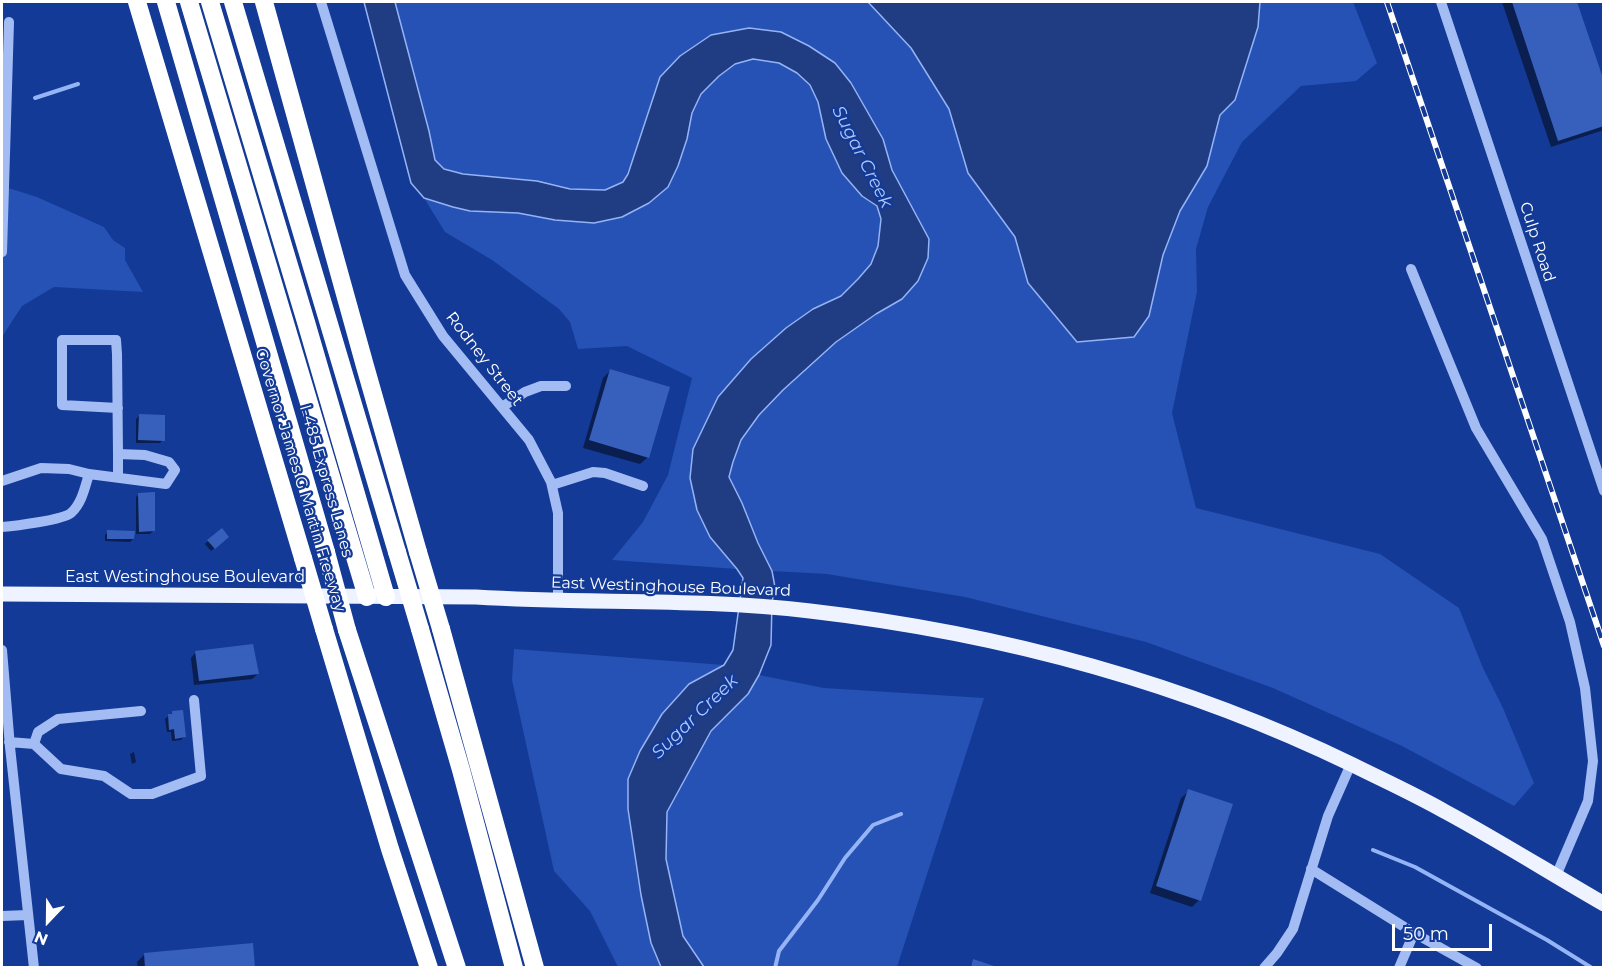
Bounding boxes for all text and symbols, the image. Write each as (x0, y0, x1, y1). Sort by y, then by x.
water label: Sugar Creek (827, 102, 897, 212)
street label: Culp Road (1515, 200, 1559, 284)
street label: Rodney Street (441, 308, 527, 410)
street label: Governor James G Martin Freeway (251, 346, 349, 614)
street label: I-485 Express Lanes (295, 402, 357, 560)
street label: East Westinghouse Boulevard (65, 567, 305, 587)
street label: East Westinghouse Boulevard (551, 573, 791, 601)
water label: Sugar Creek (647, 670, 743, 764)
north arrow (18, 891, 78, 951)
scale bar (1395, 912, 1496, 950)
text: 50 m (1403, 923, 1449, 945)
text: N (32, 927, 51, 949)

